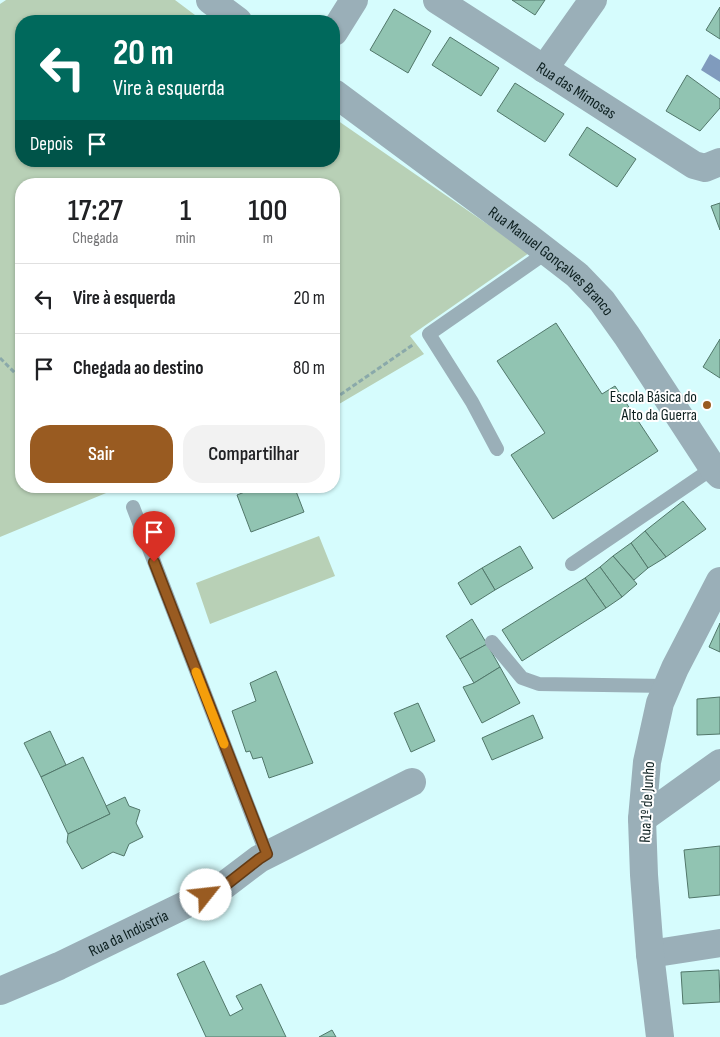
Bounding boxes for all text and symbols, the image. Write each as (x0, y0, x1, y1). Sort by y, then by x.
text: 20 m (113, 32, 174, 75)
icon: left (30, 35, 95, 100)
street label: Rua das Mimosas (532, 58, 620, 124)
text: Vire à esquerda (113, 75, 225, 102)
icon: arrive (83, 130, 111, 158)
text: Depois (30, 133, 73, 156)
text: 17:27 (68, 193, 123, 229)
text: 1 (180, 193, 191, 229)
text: 100 (248, 193, 287, 229)
street label: Rua Manuel Gonçalves Branco (484, 203, 617, 320)
text: Chegada (72, 229, 118, 248)
text: min (176, 229, 196, 248)
text: m (263, 229, 273, 248)
icon: left (30, 285, 58, 313)
text: Vire à esquerda (73, 287, 175, 310)
text: 20 m (293, 287, 325, 310)
icon: arrive (30, 355, 58, 383)
text: Chegada ao destino (73, 357, 203, 380)
text: 80 m (293, 357, 325, 380)
place label: Escola Básica do Alto da Guerra (610, 388, 697, 425)
marker: Escola Básica do Alto da Guerra (701, 399, 713, 411)
button: Sair (30, 425, 173, 483)
button: Compartilhar (183, 425, 325, 483)
pin (133, 511, 175, 562)
icon: arrive (140, 518, 168, 546)
street label: Rua 1º de Junho (636, 761, 659, 843)
position arrow (179, 868, 231, 920)
street label: Rua da Indústria (86, 906, 172, 961)

